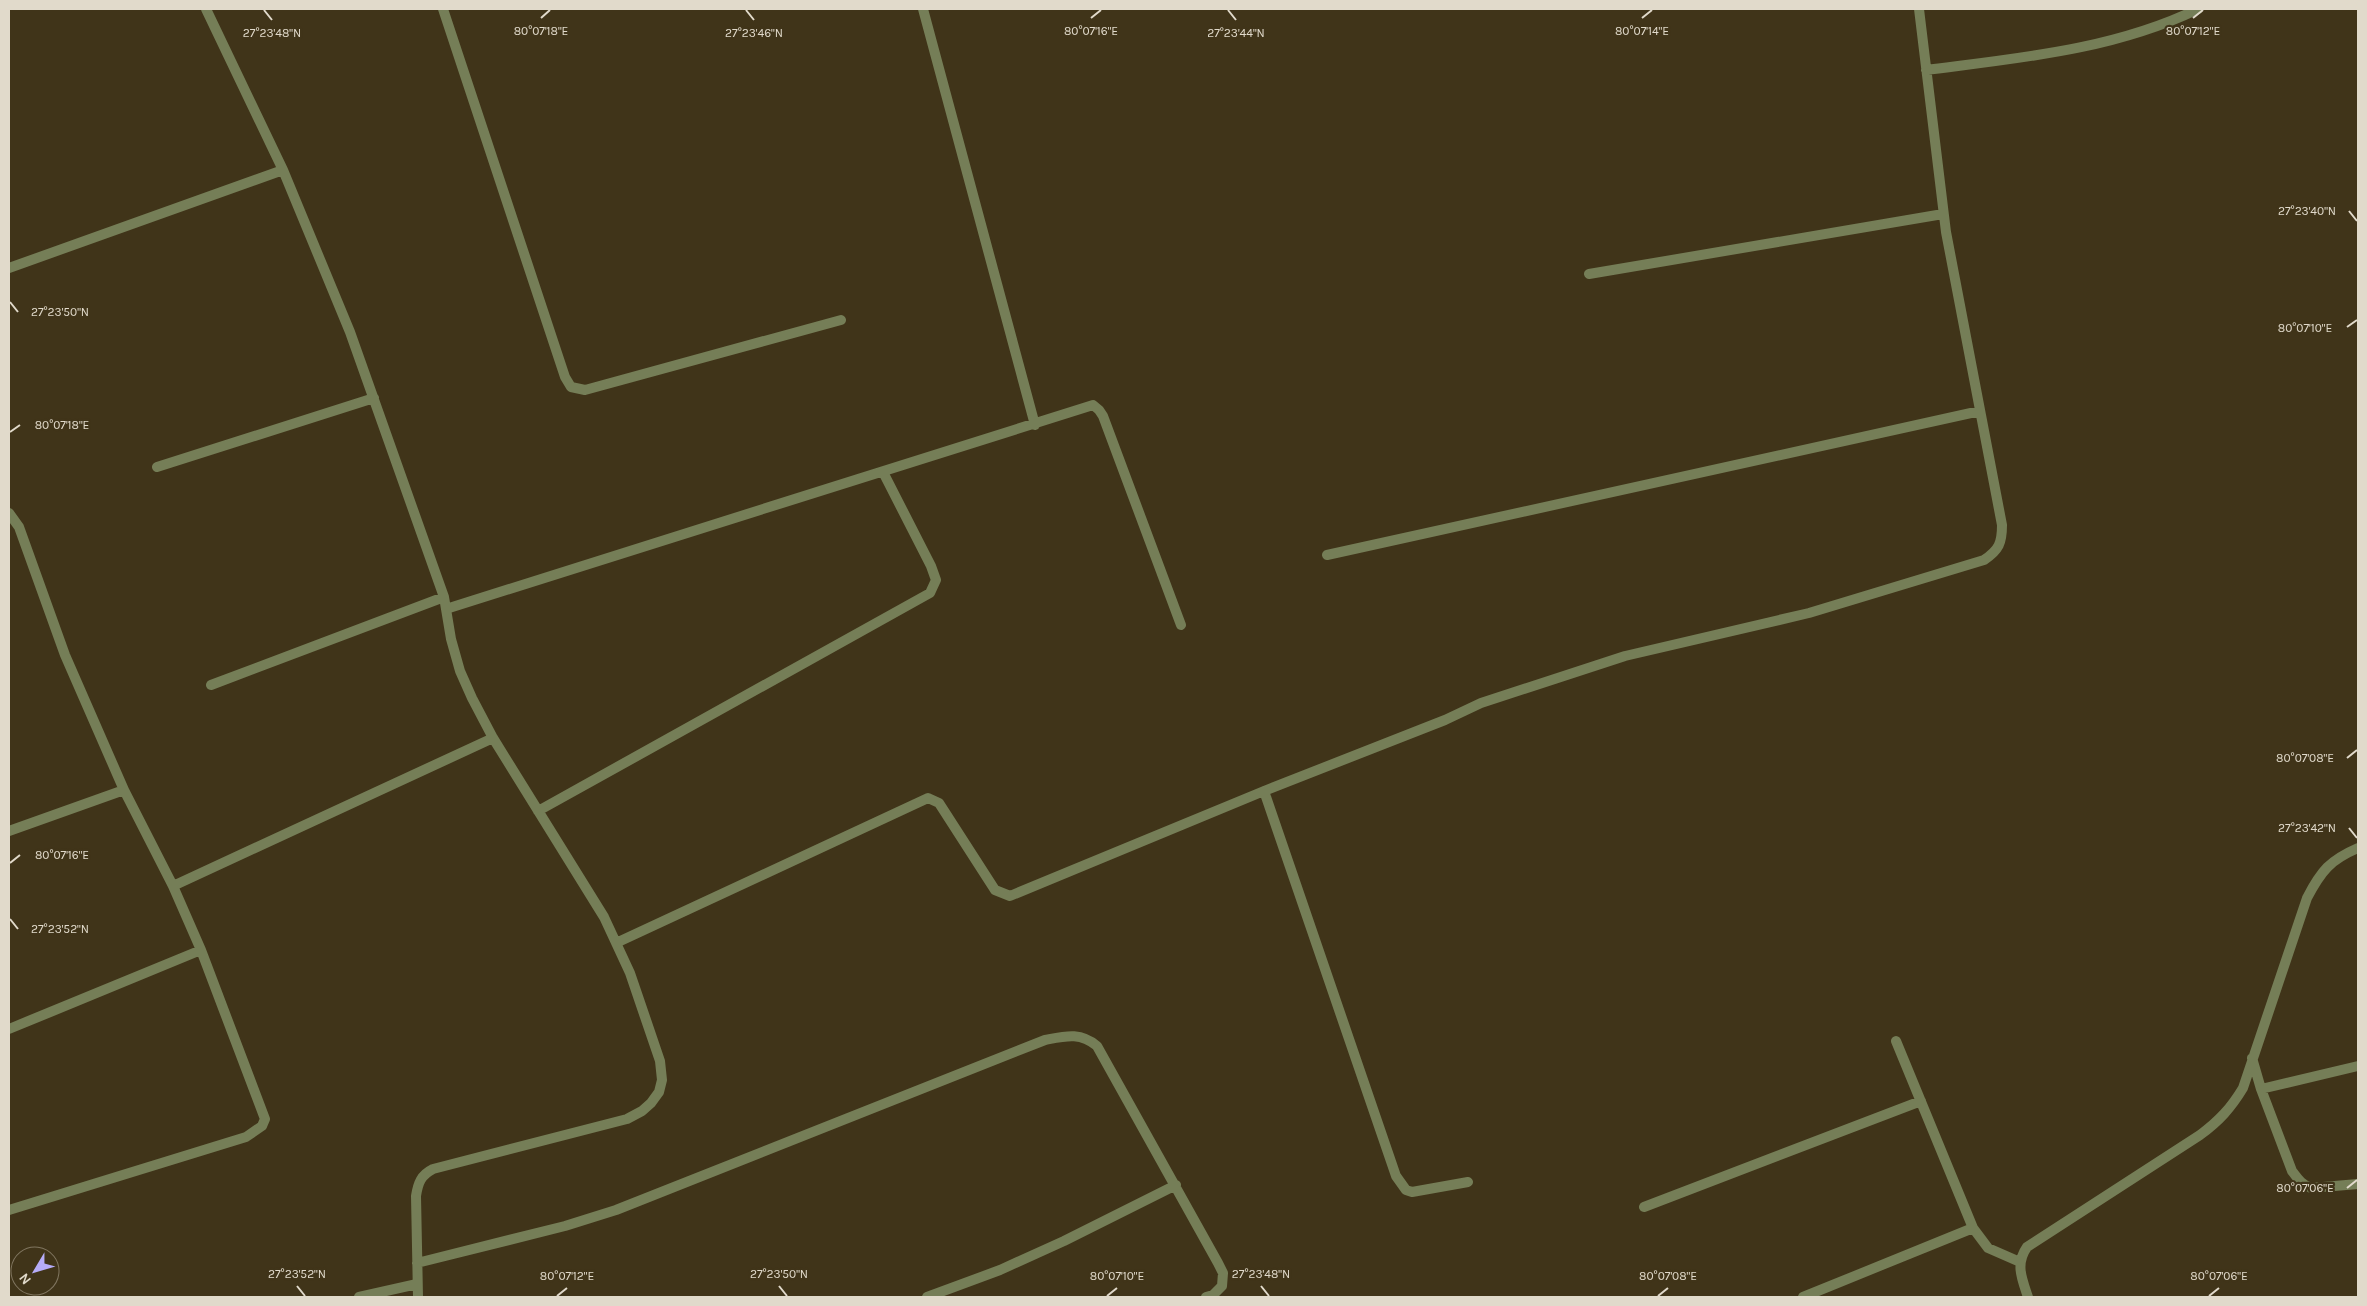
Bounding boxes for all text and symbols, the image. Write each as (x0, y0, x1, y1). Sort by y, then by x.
text: 80°07'18"E (514, 24, 568, 38)
text: 80°07'16"E (1064, 24, 1118, 38)
text: 80°07'14"E (1615, 24, 1669, 38)
text: 80°07'12"E (2166, 24, 2220, 38)
text: 27°23'48"N (243, 26, 301, 40)
text: 27°23'46"N (725, 26, 783, 40)
text: 27°23'44"N (1207, 26, 1265, 40)
text: 27°23'40"N (2278, 204, 2336, 218)
text: 27°23'50"N (31, 305, 89, 319)
text: 80°07'10"E (2278, 321, 2332, 335)
text: 80°07'18"E (35, 418, 89, 432)
text: 80°07'08"E (2276, 751, 2334, 765)
text: 27°23'42"N (2278, 821, 2336, 835)
text: 80°07'16"E (35, 848, 89, 862)
text: 27°23'52"N (31, 922, 89, 936)
text: 80°07'06"E (2276, 1181, 2334, 1195)
north arrow (10, 1246, 60, 1296)
text: 27°23'52"N (268, 1267, 326, 1281)
text: 27°23'50"N (750, 1267, 808, 1281)
text: 27°23'48"N (1232, 1267, 1290, 1281)
text: 80°07'12"E (540, 1269, 594, 1283)
text: 80°07'10"E (1090, 1269, 1144, 1283)
text: 80°07'08"E (1639, 1269, 1697, 1283)
text: 80°07'06"E (2190, 1269, 2248, 1283)
text: N (15, 1270, 35, 1288)

